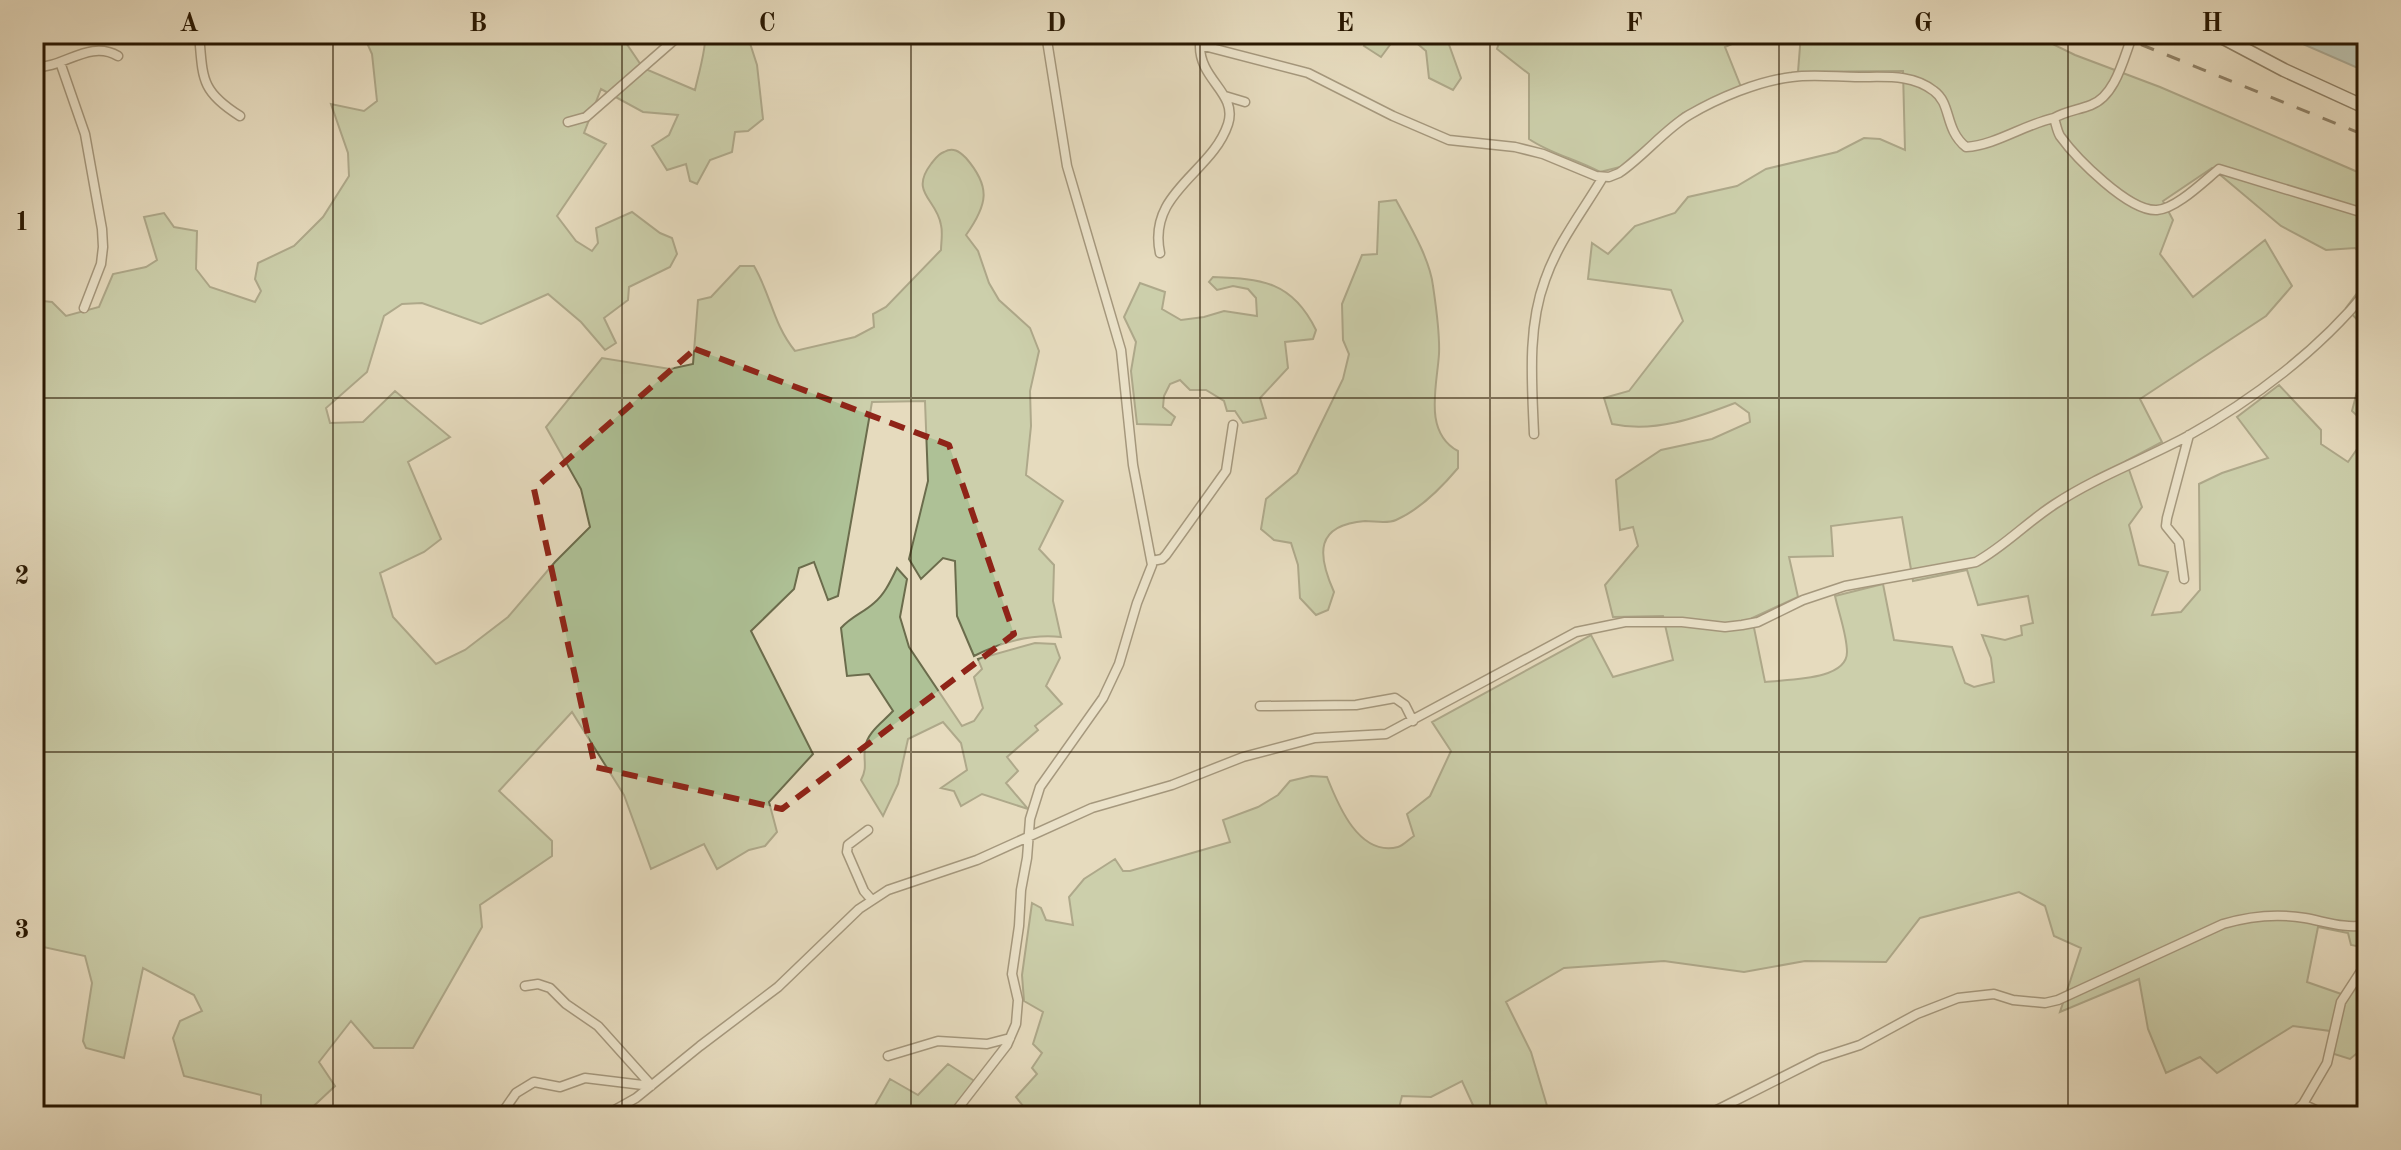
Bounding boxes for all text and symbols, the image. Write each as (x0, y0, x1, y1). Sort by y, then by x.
text: A (179, 11, 199, 37)
text: B (469, 11, 487, 37)
text: C (758, 11, 776, 37)
text: D (1046, 11, 1066, 37)
text: E (1336, 11, 1354, 37)
text: F (1625, 11, 1643, 37)
text: G (1914, 11, 1932, 37)
text: H (2201, 11, 2223, 37)
text: 1 (14, 210, 30, 236)
text: 2 (14, 564, 30, 590)
text: 3 (14, 918, 30, 944)

